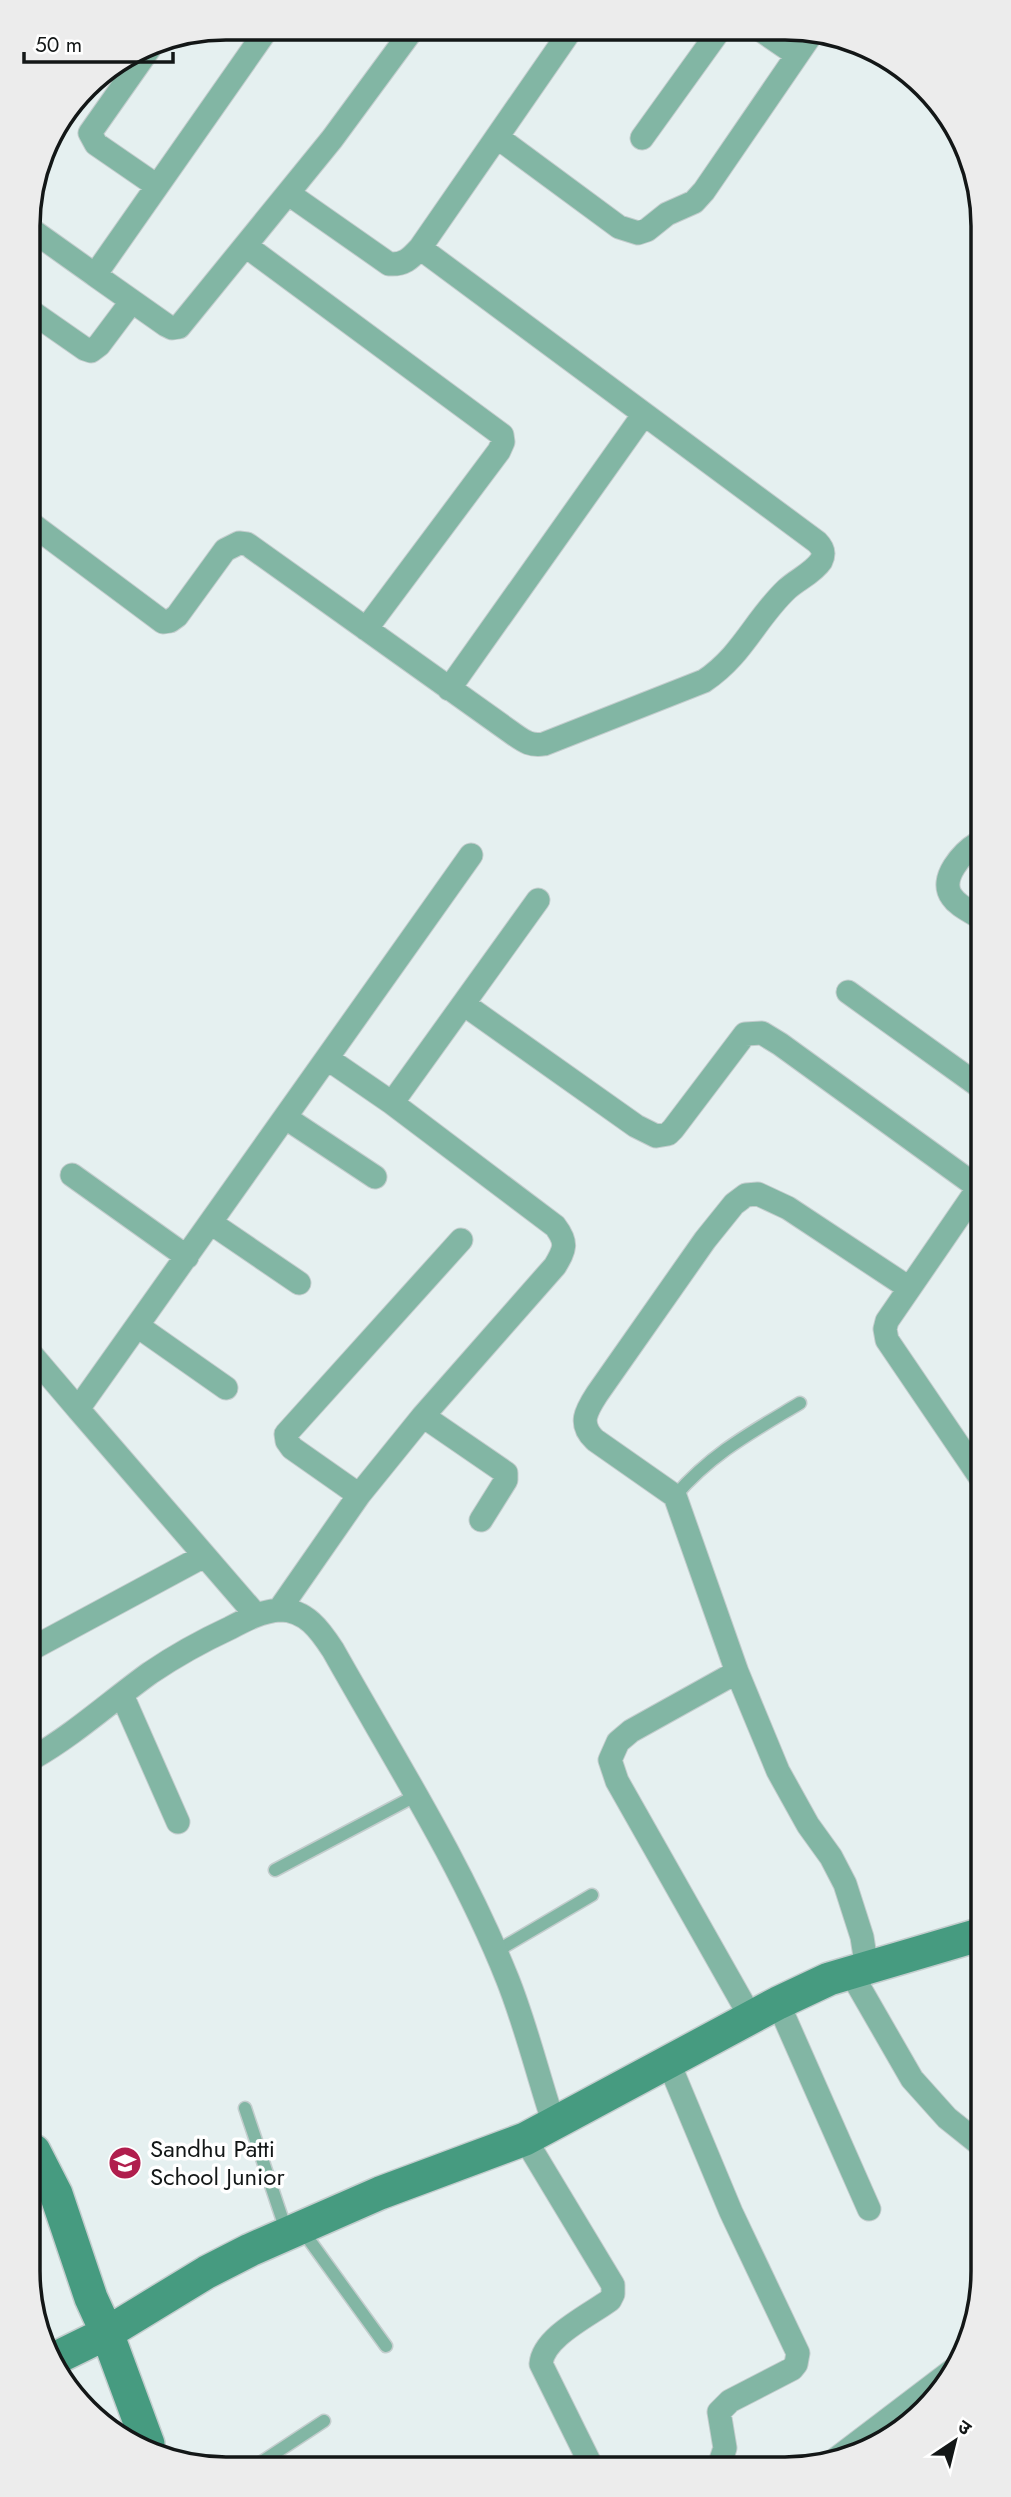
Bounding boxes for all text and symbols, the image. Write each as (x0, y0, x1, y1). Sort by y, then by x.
scale bar (24, 21, 173, 65)
text: 50 m (35, 30, 82, 60)
place label: Sandhu Patti School Junior (150, 2131, 285, 2194)
school or university icon: Sandhu Patti School Junior (106, 2144, 144, 2182)
north arrow (920, 2406, 990, 2476)
text: उ (952, 2413, 977, 2442)

